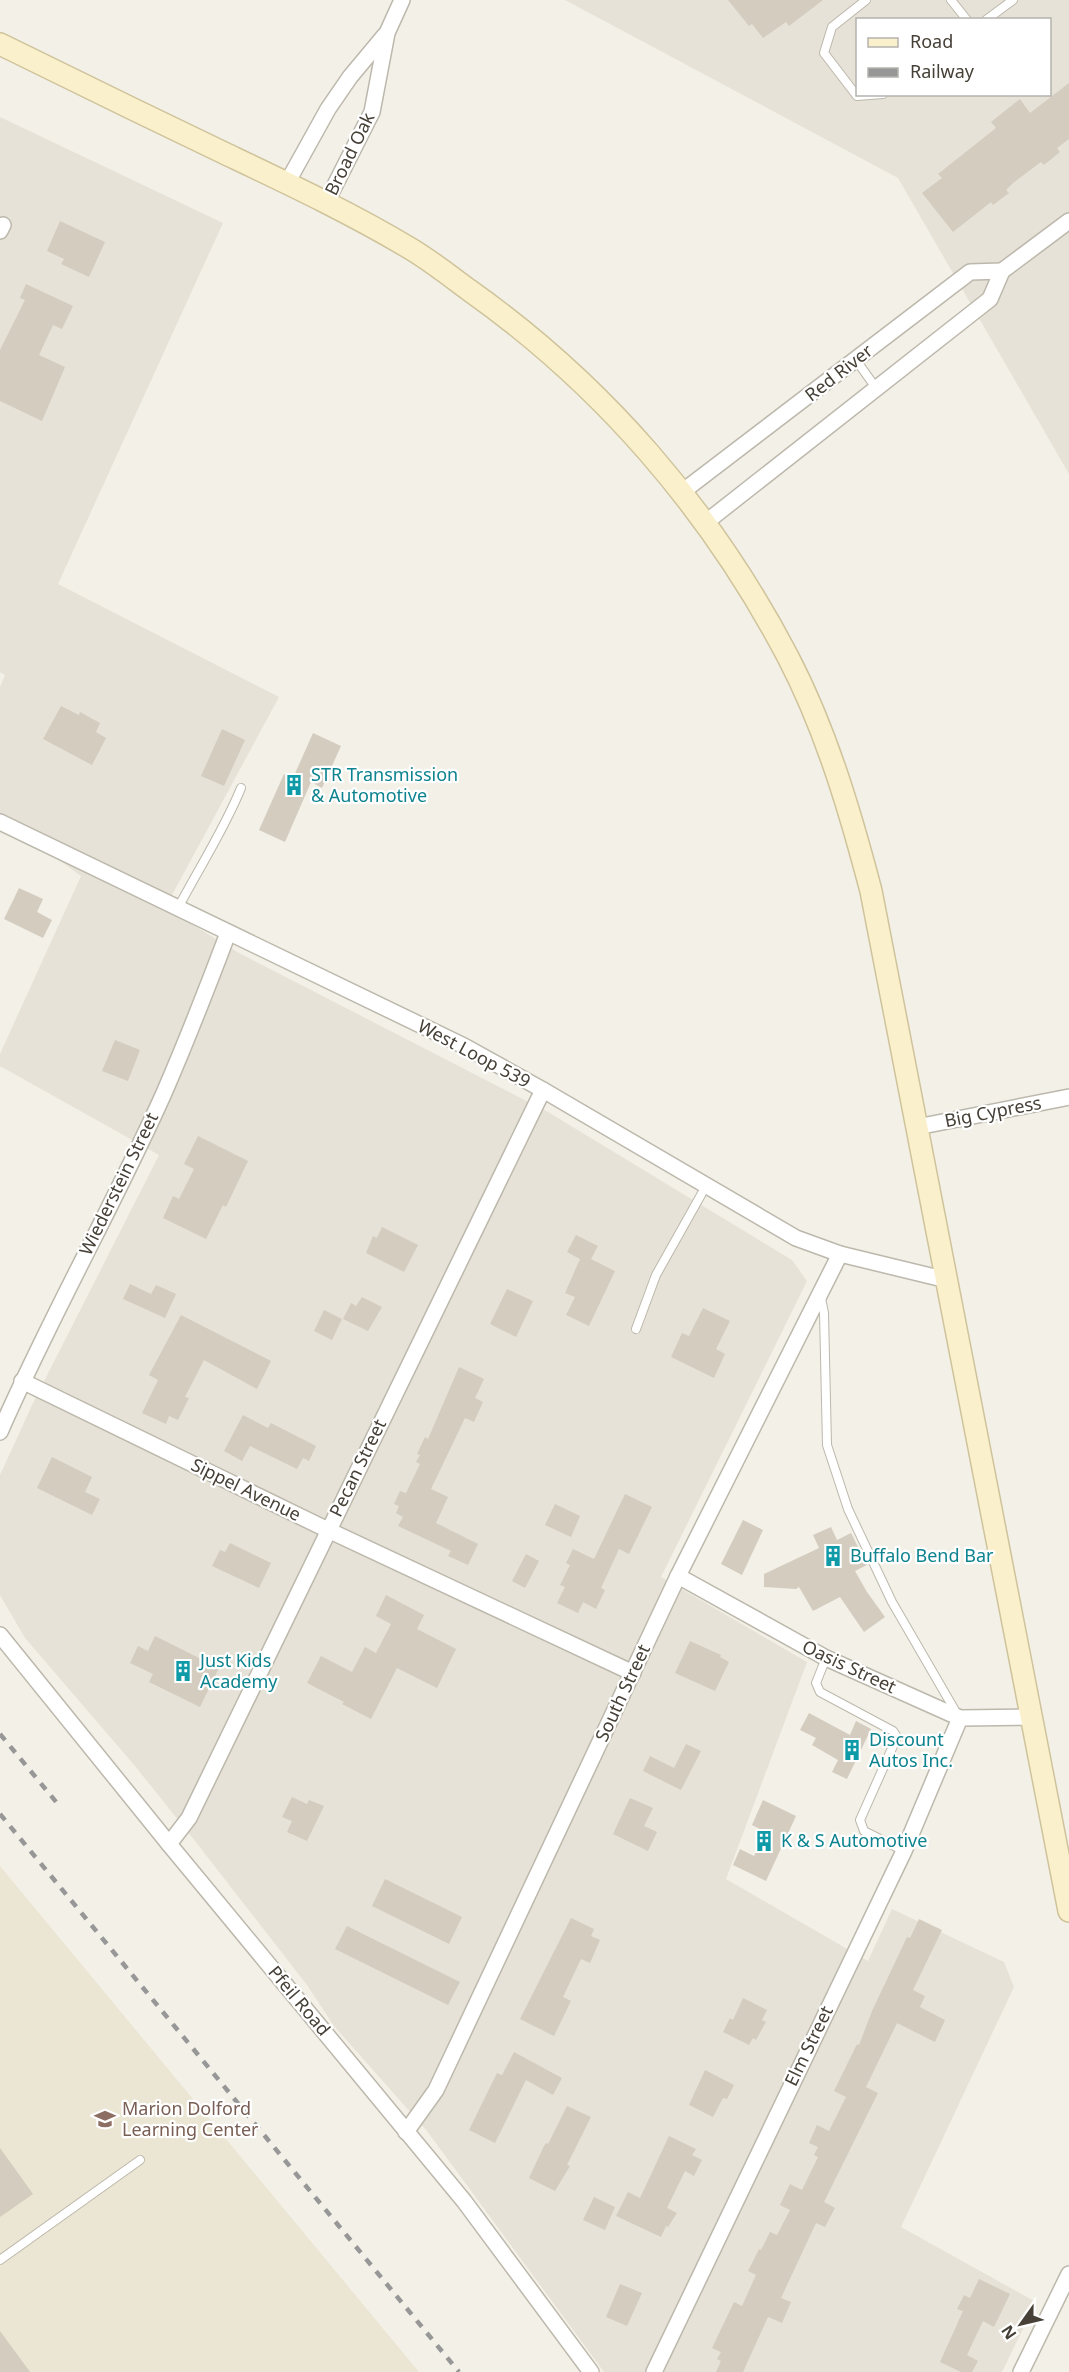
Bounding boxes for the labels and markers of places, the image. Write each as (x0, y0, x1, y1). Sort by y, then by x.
place label: STR Transmission & Automotive (311, 762, 458, 807)
building icon: STR Transmission & Automotive (282, 773, 306, 797)
place label: Buffalo Bend Bar (850, 1543, 994, 1567)
building icon: Buffalo Bend Bar (821, 1544, 845, 1568)
place label: Just Kids Academy (198, 1648, 278, 1693)
building icon: Just Kids Academy (171, 1659, 195, 1683)
place label: Discount Autos Inc. (869, 1727, 953, 1772)
building icon: Discount Autos Inc. (840, 1738, 864, 1762)
place label: K & S Automotive (781, 1828, 927, 1852)
building icon: K & S Automotive (752, 1829, 776, 1853)
place label: Marion Dolford Learning Center (122, 2096, 259, 2141)
school or university icon: Marion Dolford Learning Center (93, 2107, 117, 2131)

